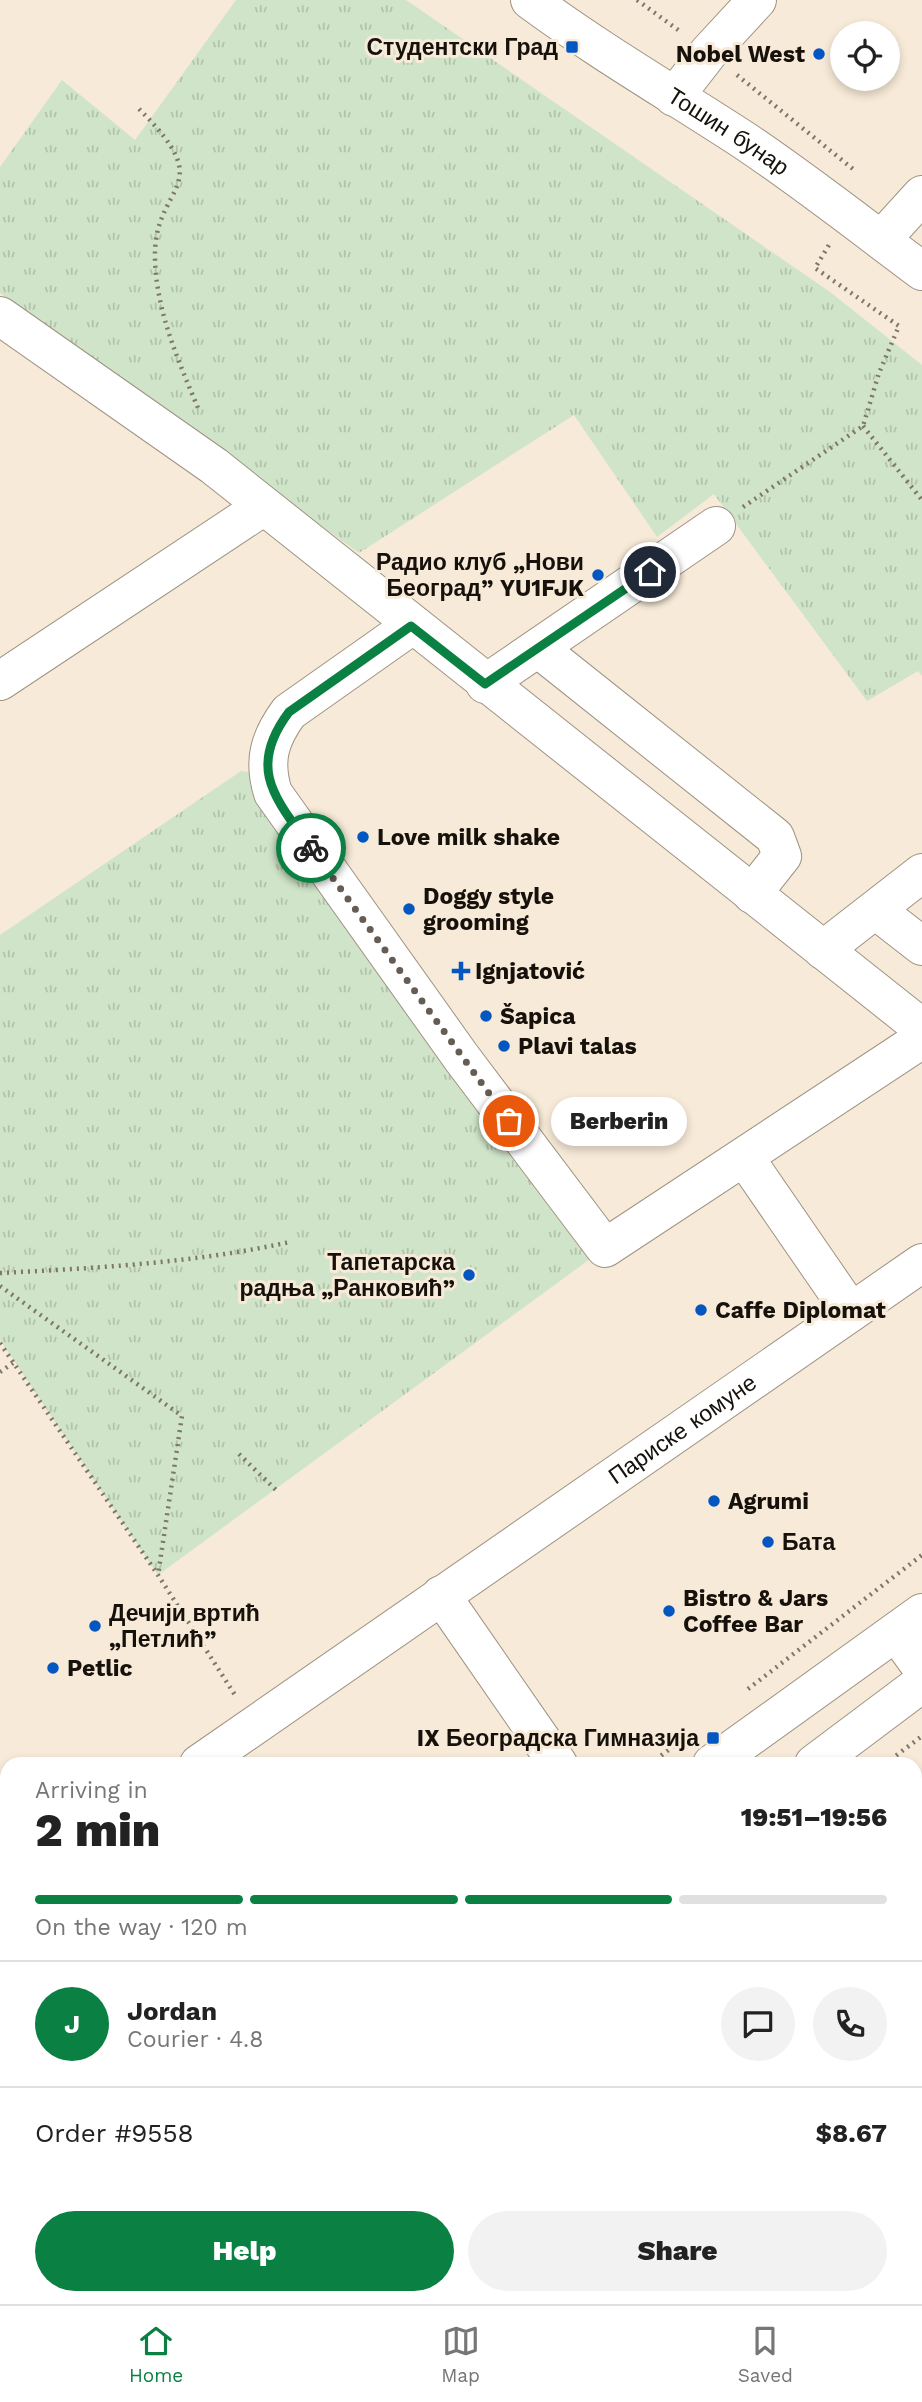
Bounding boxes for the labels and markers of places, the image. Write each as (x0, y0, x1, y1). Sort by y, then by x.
place label: Студентски Град (366, 34, 558, 61)
marker: Студентски Град (564, 39, 580, 55)
place label: Nobel West (676, 41, 805, 68)
marker: Nobel West (811, 46, 827, 62)
pin (620, 542, 680, 602)
place label: Радио клуб „Нови Београд” YU1FJK (376, 549, 584, 602)
marker: Радио клуб „Нови Београд” YU1FJK (590, 567, 606, 583)
place label: Love milk shake (377, 824, 560, 851)
marker: Love milk shake (355, 829, 371, 845)
place label: Doggy style grooming (423, 883, 554, 936)
marker: Doggy style grooming (401, 901, 417, 917)
place label: Ignjatović (475, 958, 585, 985)
marker: Ignjatović (453, 963, 469, 979)
place label: Šapica (500, 1003, 576, 1030)
marker: Šapica (478, 1008, 494, 1024)
place label: Plavi talas (518, 1033, 637, 1060)
marker: Plavi talas (496, 1038, 512, 1054)
pin (479, 1091, 539, 1151)
callout: Berberin (551, 1096, 688, 1146)
place label: Тапетарска радња „Ранковић” (240, 1249, 455, 1302)
marker: Тапетарска радња „Ранковић” (461, 1267, 477, 1283)
place label: Caffe Diplomat (715, 1297, 886, 1324)
marker: Caffe Diplomat (693, 1302, 709, 1318)
place label: Agrumi (728, 1488, 809, 1515)
marker: Agrumi (706, 1493, 722, 1509)
place label: Бата (782, 1529, 836, 1556)
marker: Бата (760, 1534, 776, 1550)
place label: Bistro & Jars Coffee Bar (683, 1585, 828, 1638)
place label: Дечији вртић „Петлић” (109, 1600, 260, 1653)
marker: Bistro & Jars Coffee Bar (661, 1603, 677, 1619)
marker: Дечији вртић „Петлић” (87, 1618, 103, 1634)
place label: Petlic (67, 1655, 133, 1682)
marker: Petlic (45, 1660, 61, 1676)
place label: IX Београдска Гимназија (417, 1725, 699, 1752)
marker: IX Београдска Гимназија (705, 1730, 721, 1746)

